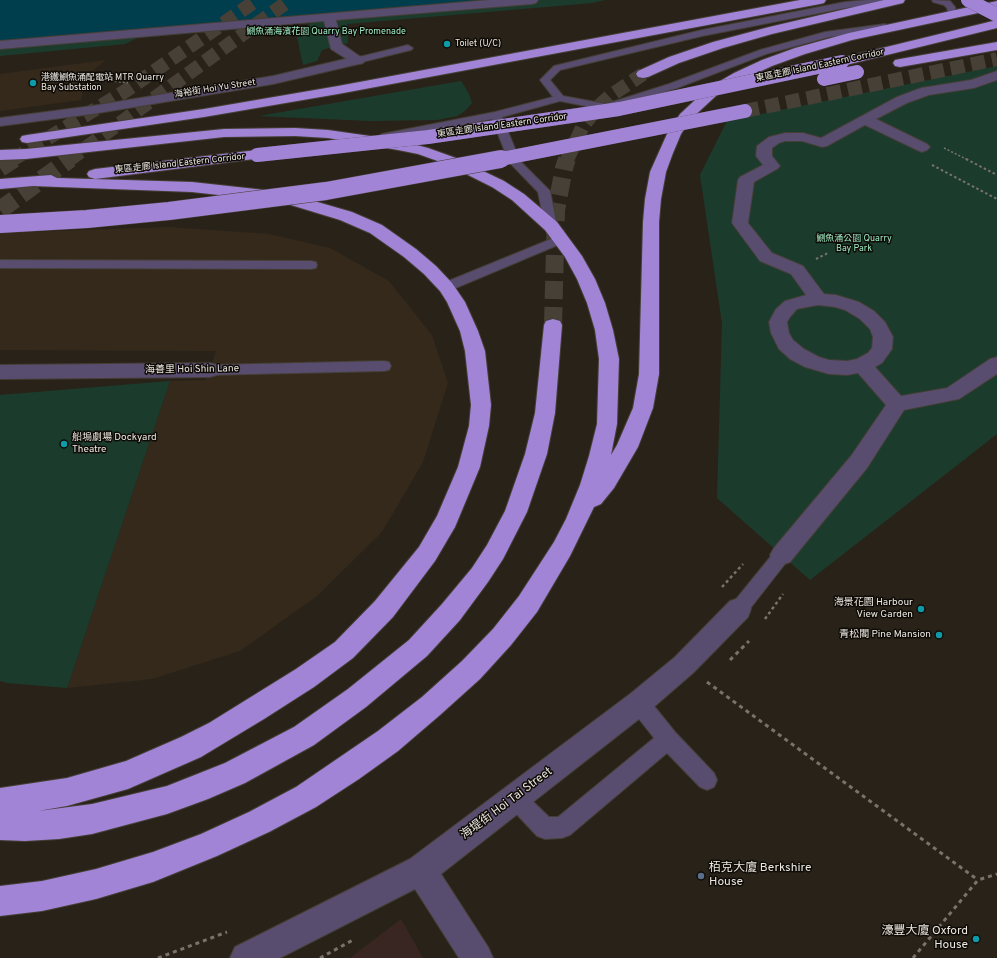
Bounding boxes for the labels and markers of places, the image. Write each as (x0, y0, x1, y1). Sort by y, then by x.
marker: Toilet (U/C) (442, 39, 452, 49)
place label: Toilet (U/C) (455, 39, 501, 49)
place label: 港鐵鰂魚涌配電站 MTR Quarry Bay Substation (41, 73, 164, 94)
marker: 港鐵鰂魚涌配電站 MTR Quarry Bay Substation (28, 78, 38, 88)
place label: 船塢劇場 Dockyard Theatre (72, 432, 157, 456)
marker: 船塢劇場 Dockyard Theatre (59, 439, 69, 449)
place label: 海景花園 Harbour View Garden (834, 597, 913, 620)
marker: 海景花園 Harbour View Garden (916, 604, 926, 614)
place label: 青松閣 Pine Mansion (839, 629, 931, 641)
marker: 青松閣 Pine Mansion (934, 630, 944, 640)
place label: 栢克大廈 Berkshire House (709, 862, 811, 890)
marker: 栢克大廈 Berkshire House (696, 871, 706, 881)
place label: 濠豐大廈 Oxford House (881, 925, 968, 953)
marker: 濠豐大廈 Oxford House (971, 934, 981, 944)

